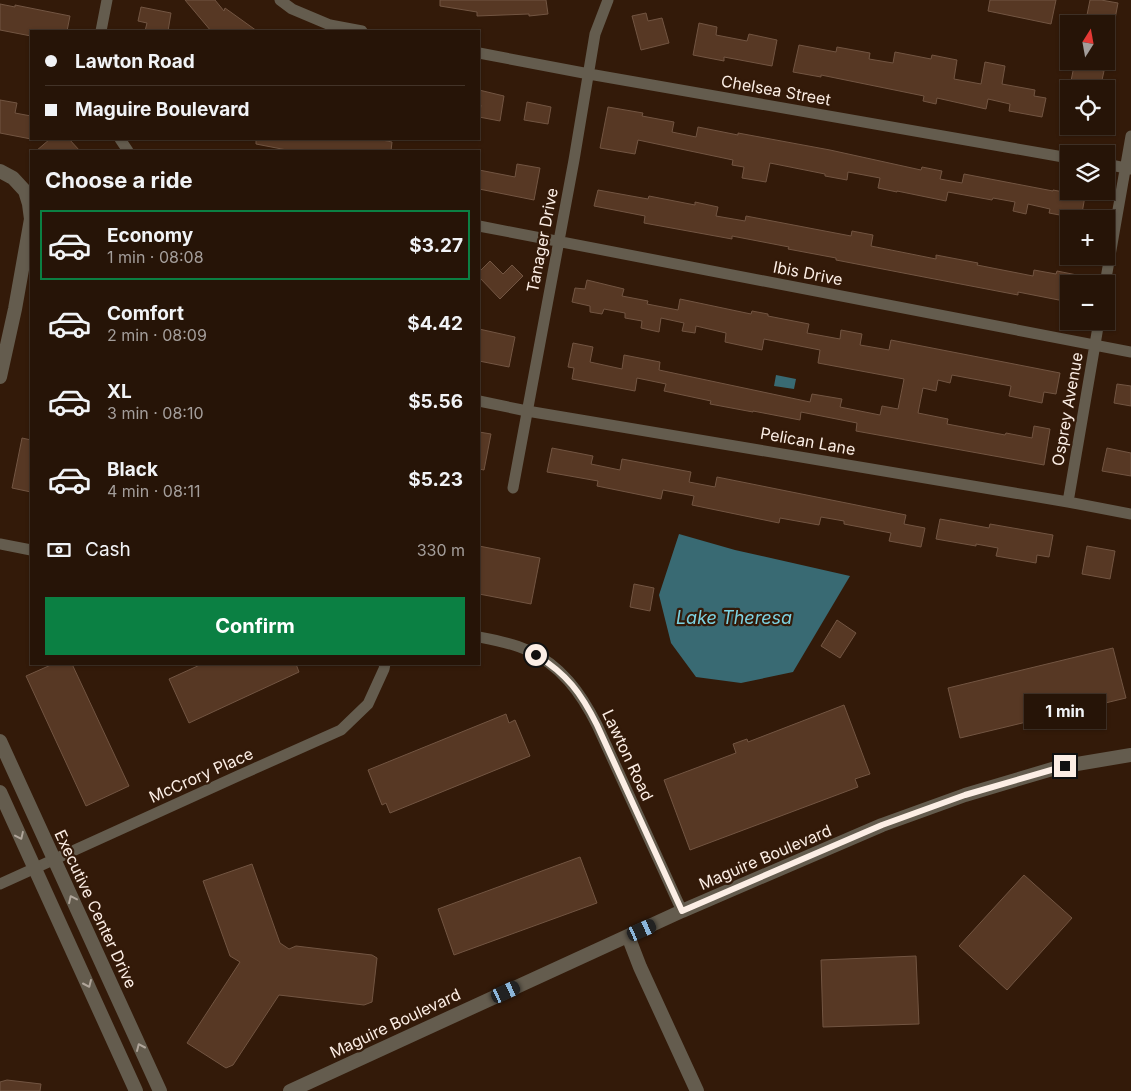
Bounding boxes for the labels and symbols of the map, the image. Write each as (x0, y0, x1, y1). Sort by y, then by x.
north arrow (1060, 15, 1115, 70)
street label: Chelsea Street (720, 71, 832, 109)
street label: Tanager Drive (522, 186, 562, 294)
street label: Ibis Drive (771, 256, 845, 290)
street label: Osprey Avenue (1047, 351, 1087, 467)
street label: Pelican Lane (759, 423, 857, 459)
water label: Lake Theresa (676, 607, 792, 628)
route start (525, 644, 547, 666)
callout: 1 min (1024, 694, 1106, 728)
street label: Lawton Road (598, 706, 658, 804)
street label: McCrory Place (146, 743, 256, 807)
route end (1054, 755, 1076, 777)
street label: Maguire Boulevard (696, 820, 834, 894)
street label: Executive Center Drive (50, 827, 142, 991)
one-way arrow (14, 831, 25, 840)
one-way arrow (68, 895, 78, 904)
car (625, 917, 658, 943)
one-way arrow (81, 979, 92, 988)
car (489, 979, 522, 1005)
street label: Maguire Boulevard (326, 984, 464, 1062)
one-way arrow (136, 1043, 146, 1052)

